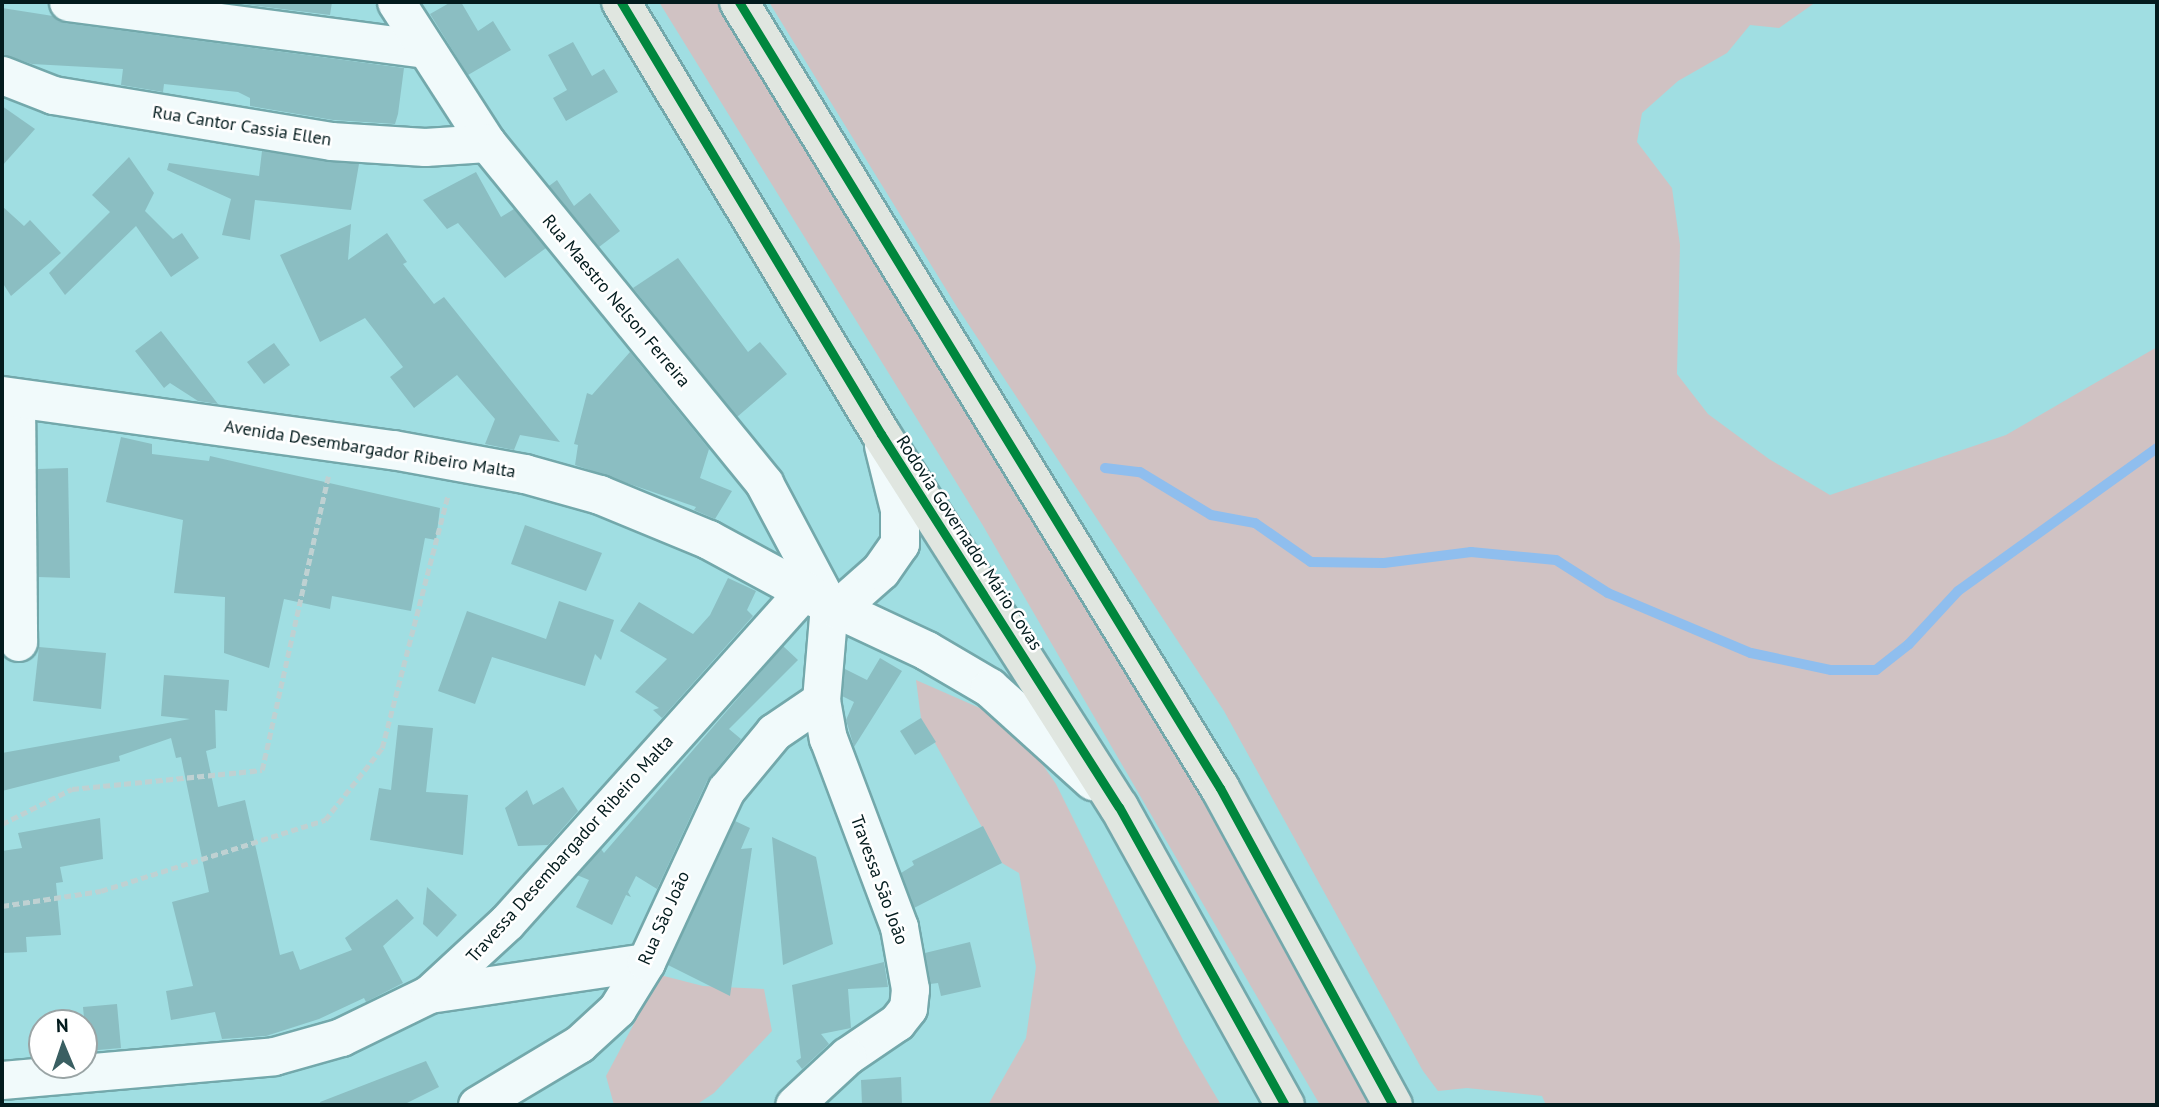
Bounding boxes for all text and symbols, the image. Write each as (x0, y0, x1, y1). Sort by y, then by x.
street label: Rua Cantor Cassia Ellen (151, 101, 333, 151)
street label: Rua Maestro Nelson Ferreira (537, 210, 695, 392)
street label: Avenida Desembargador Ribeiro Malta (223, 415, 517, 483)
street label: Rodovia Governador Mário Covas (891, 431, 1047, 655)
street label: Travessa Desembargador Ribeiro Malta (462, 731, 678, 967)
street label: Travessa São João (846, 812, 912, 948)
street label: Rua São João (634, 868, 694, 968)
north arrow (28, 1009, 98, 1079)
text: N (56, 1013, 69, 1037)

